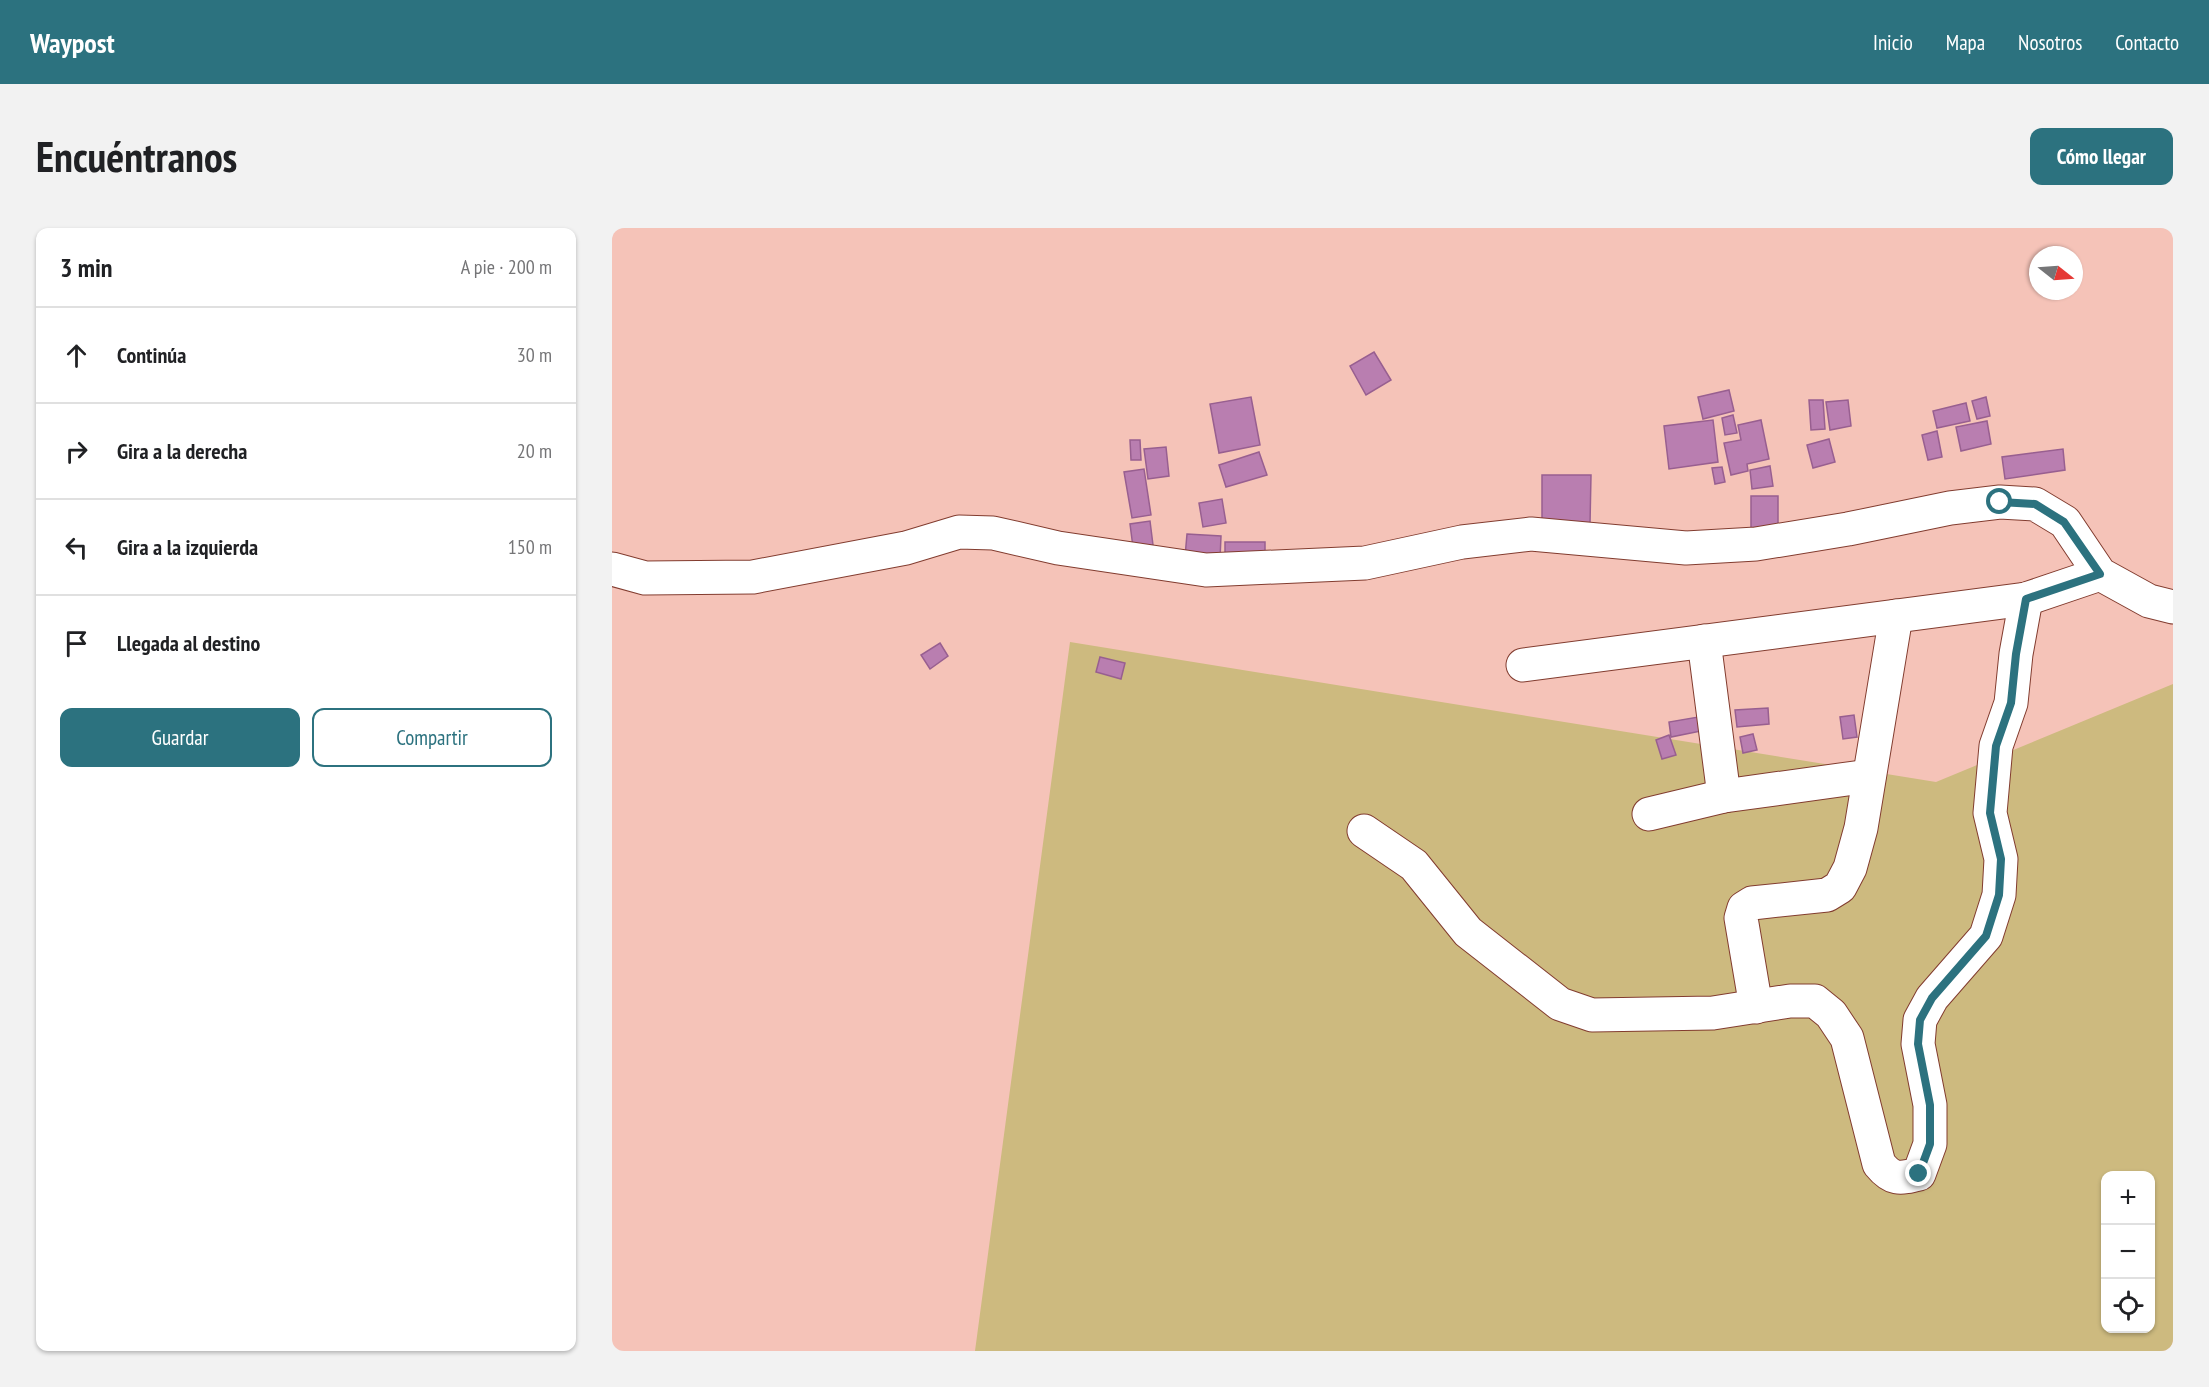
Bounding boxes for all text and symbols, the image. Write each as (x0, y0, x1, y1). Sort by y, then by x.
text: Waypost (30, 24, 115, 61)
text: Inicio (1873, 29, 1913, 56)
text: Mapa (1946, 29, 1985, 56)
text: Nosotros (2018, 29, 2082, 56)
text: Contacto (2115, 29, 2179, 56)
button: Cómo llegar (2030, 128, 2173, 185)
text: Encuéntranos (36, 129, 237, 184)
north arrow (2029, 246, 2083, 300)
text: 3 min (60, 251, 113, 284)
text: A pie · 200 m (461, 254, 552, 280)
icon: ahead (60, 339, 93, 372)
text: Continúa (117, 341, 186, 369)
text: 30 m (517, 342, 552, 368)
icon: right (60, 435, 93, 468)
text: Gira a la derecha (117, 437, 247, 465)
text: 20 m (517, 438, 552, 464)
route start (1986, 488, 2012, 514)
icon: left (60, 531, 93, 564)
text: Gira a la izquierda (117, 533, 258, 561)
text: 150 m (508, 534, 552, 560)
icon: arrive (60, 627, 93, 660)
text: Llegada al destino (117, 629, 260, 657)
button: Guardar (60, 708, 300, 767)
button: Compartir (312, 708, 552, 767)
route end (1905, 1160, 1931, 1186)
map controls (2101, 1171, 2155, 1333)
button: + (2101, 1171, 2155, 1225)
button: − (2101, 1225, 2155, 1279)
button: locate (2101, 1279, 2155, 1333)

